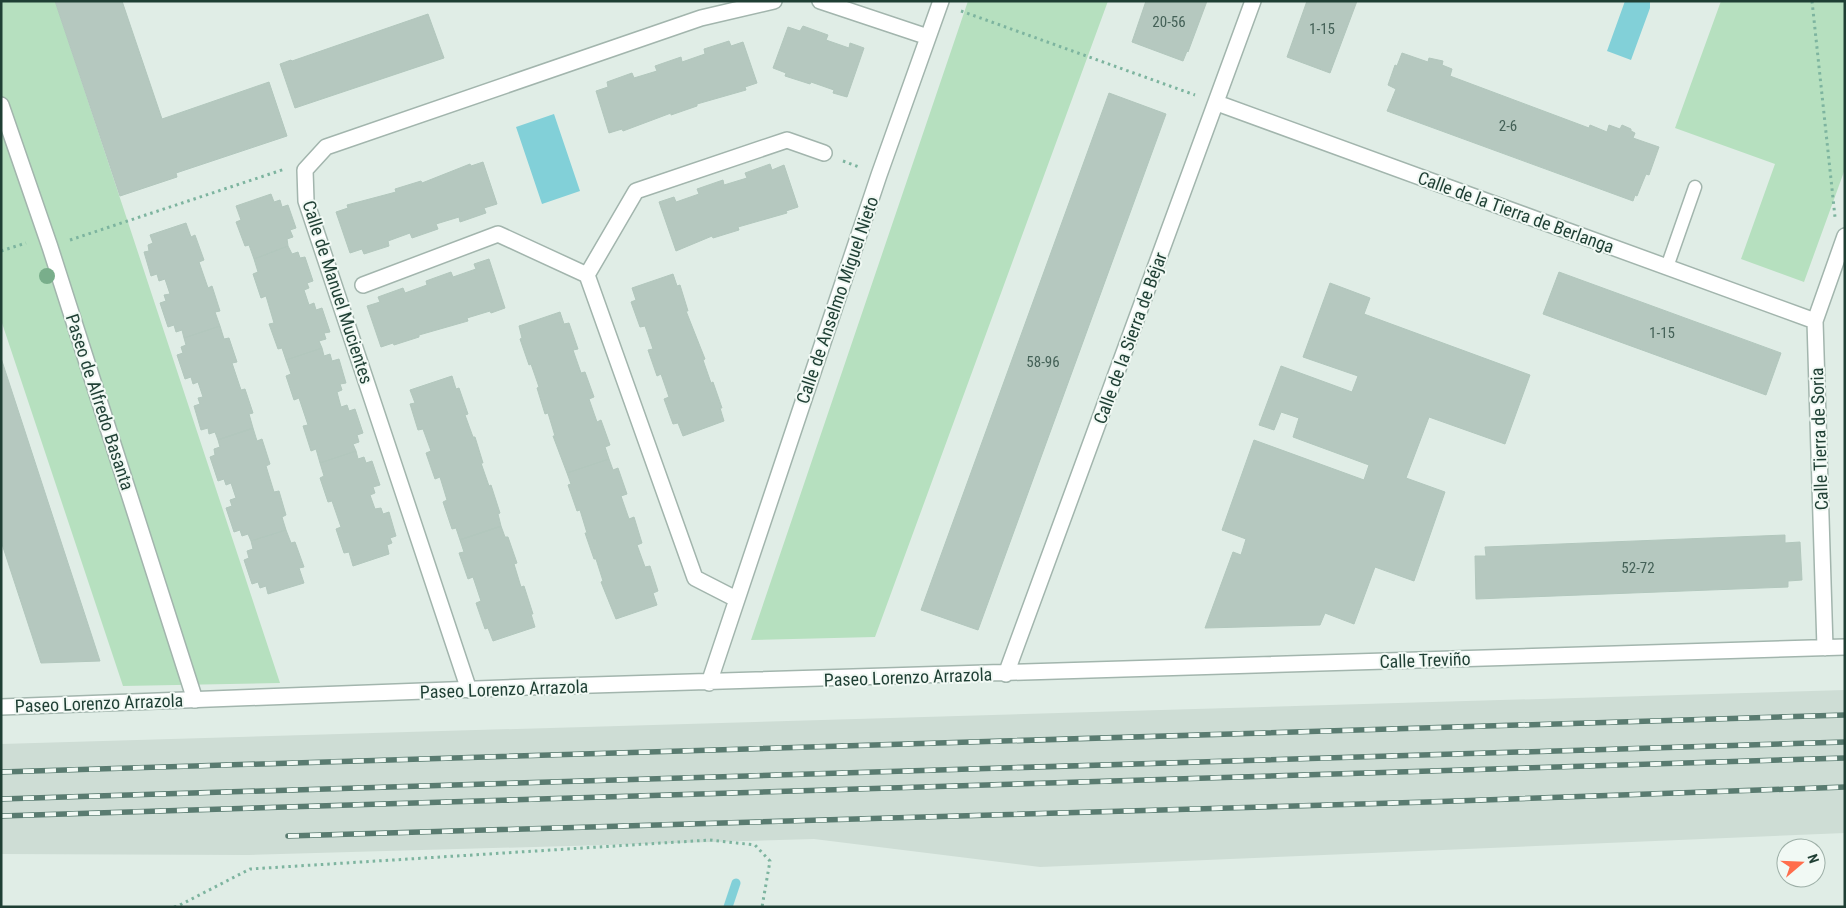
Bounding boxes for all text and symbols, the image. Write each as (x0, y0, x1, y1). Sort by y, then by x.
house number: 20-56 (1152, 13, 1186, 31)
house number: 1-15 (1309, 20, 1335, 38)
house number: 2-6 (1499, 117, 1517, 135)
street label: Calle de la Tierra de Berlanga (1415, 167, 1617, 257)
street label: Calle de Anselmo Miguel Nieto (792, 194, 882, 406)
street label: Calle de Manuel Mucientes (298, 198, 378, 386)
street label: Calle de la Sierra de Béjar (1089, 249, 1171, 427)
street label: Paseo de Alfredo Basanta (62, 311, 138, 493)
house number: 1-15 (1649, 324, 1675, 342)
house number: 58-96 (1026, 353, 1060, 371)
street label: Calle Tierra de Soria (1806, 367, 1832, 511)
house number: 52-72 (1621, 559, 1655, 577)
street label: Calle Treviño (1379, 648, 1471, 672)
street label: Paseo Lorenzo Arrazola (823, 664, 993, 690)
street label: Paseo Lorenzo Arrazola (419, 676, 589, 702)
street label: Paseo Lorenzo Arrazola (14, 690, 184, 716)
north arrow (1776, 838, 1826, 888)
text: N (1804, 852, 1822, 865)

